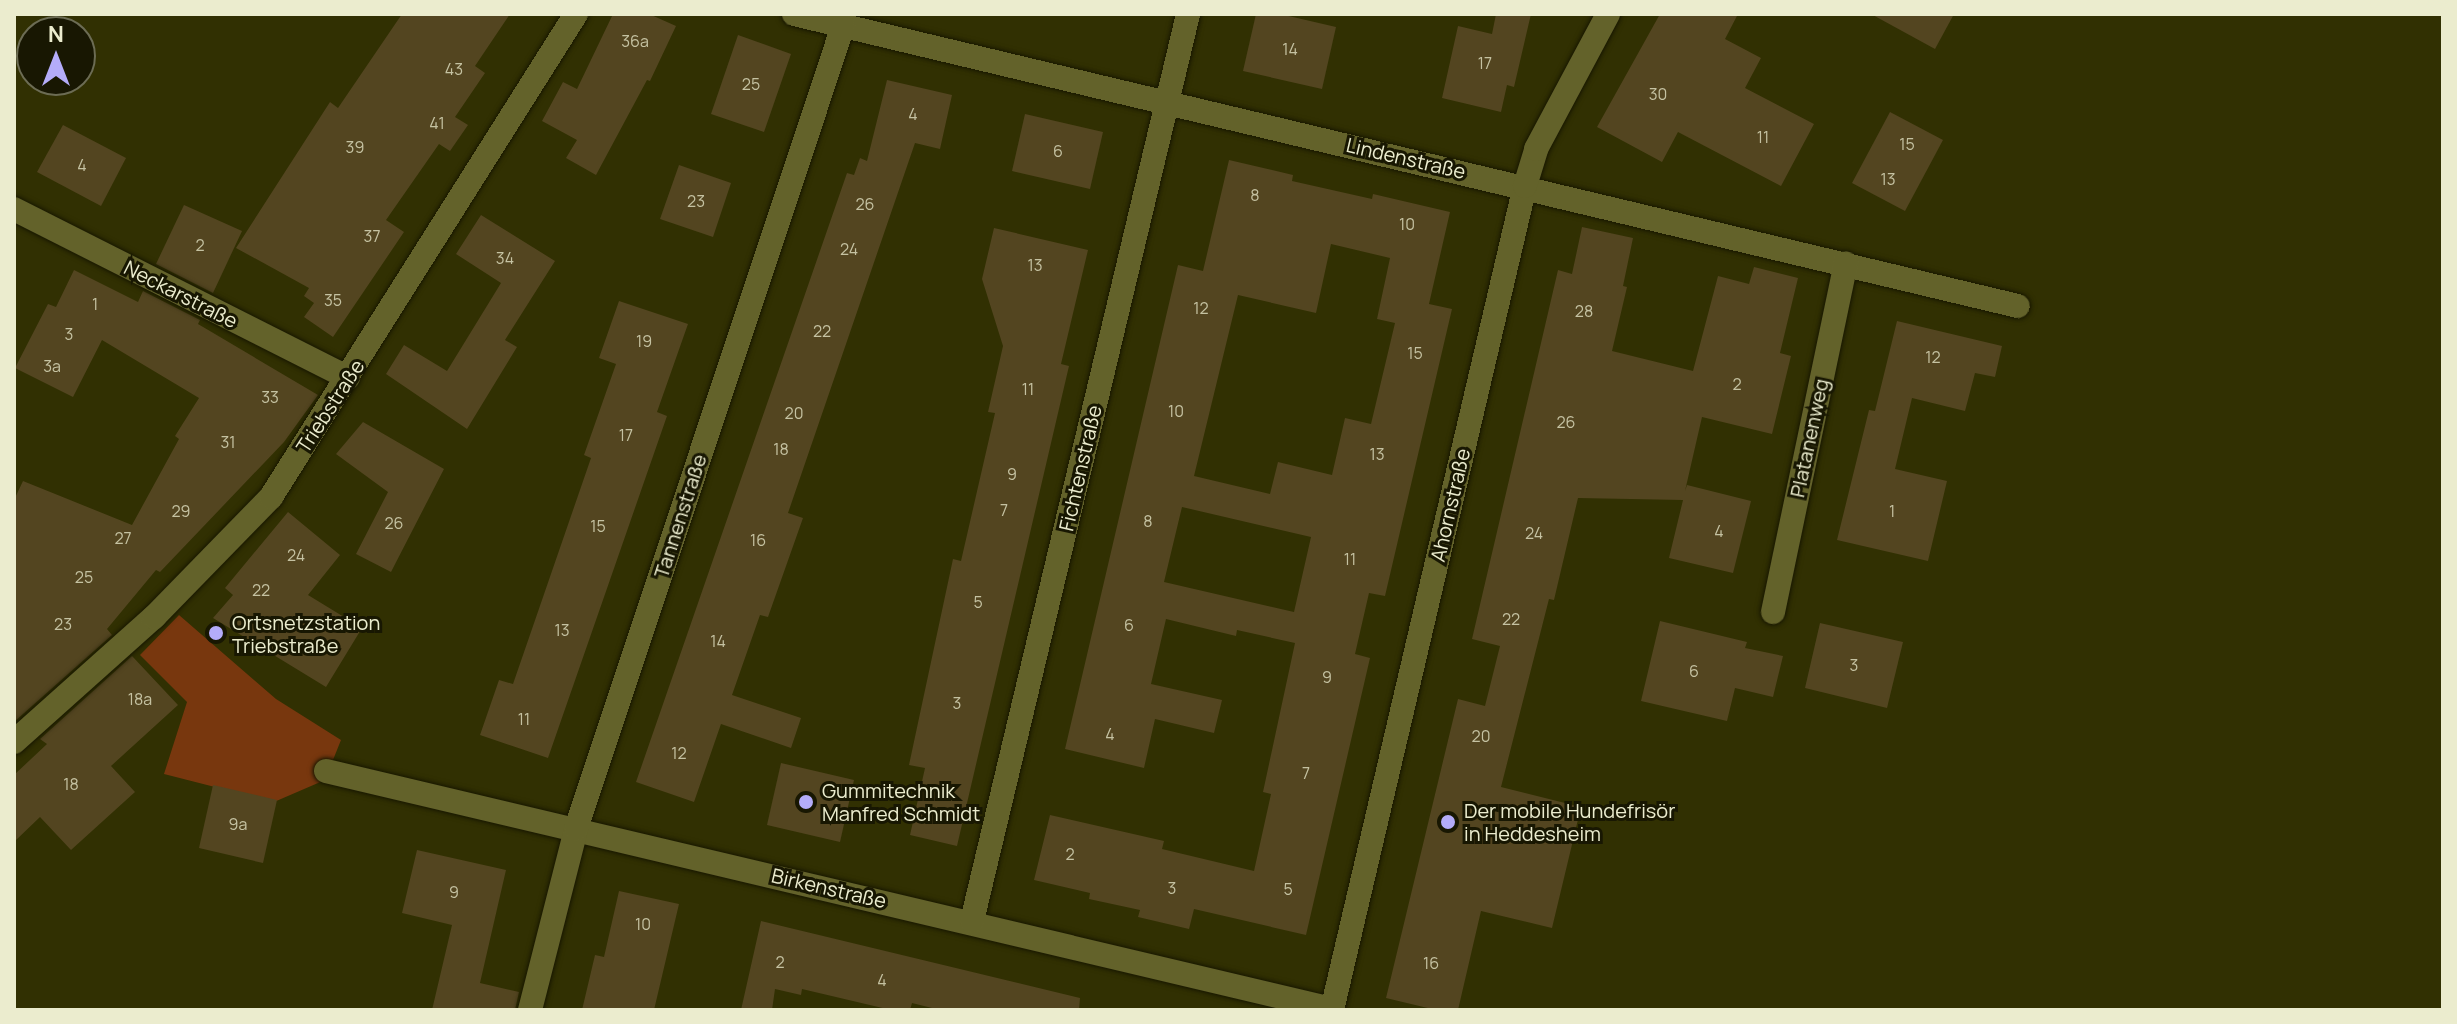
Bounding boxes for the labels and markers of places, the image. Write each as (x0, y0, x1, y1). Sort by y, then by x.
place label: Ortsnetzstation Triebstraße (232, 610, 380, 657)
marker: Ortsnetzstation Triebstraße (207, 624, 225, 642)
place label: Gummitechnik Manfred Schmidt (822, 778, 980, 825)
marker: Gummitechnik Manfred Schmidt (797, 793, 815, 811)
place label: Der mobile Hundefrisör in Heddesheim (1464, 798, 1675, 845)
marker: Der mobile Hundefrisör in Heddesheim (1439, 813, 1457, 831)

